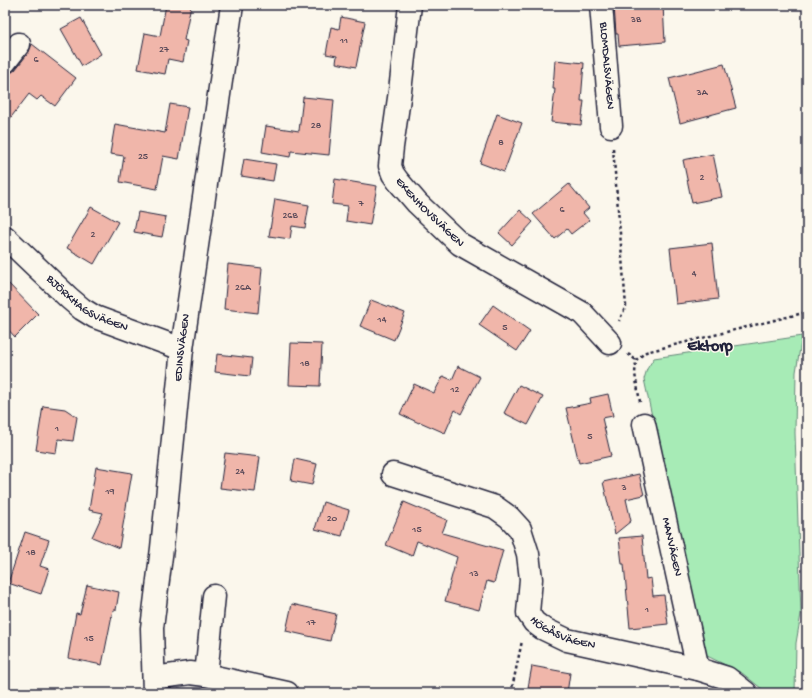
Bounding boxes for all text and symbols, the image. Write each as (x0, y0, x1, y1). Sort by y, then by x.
house number: 3B (630, 14, 642, 26)
street label: BLOMDALSVÄGEN (595, 21, 617, 110)
house number: 11 (339, 35, 348, 47)
house number: 27 (159, 44, 170, 56)
house number: 6 (33, 54, 39, 66)
house number: 3A (695, 87, 709, 99)
house number: 28 (311, 120, 322, 132)
house number: 8 (498, 137, 504, 149)
house number: 25 (138, 151, 148, 163)
house number: 2 (700, 172, 705, 184)
street label: EKENHOVSVÄGEN (392, 175, 467, 251)
house number: 7 (357, 198, 364, 210)
house number: 6 (559, 204, 565, 216)
house number: 26B (282, 210, 298, 222)
house number: 2 (91, 229, 96, 241)
house number: 4 (692, 268, 697, 280)
street label: BJÖRKHAGSVÄGEN (42, 272, 130, 336)
house number: 26A (235, 282, 252, 294)
street label: EDINSVÄGEN (172, 313, 194, 382)
house number: 14 (377, 314, 387, 326)
house number: 5 (502, 322, 508, 334)
district label: Ektorp (687, 338, 733, 357)
house number: 18 (299, 358, 310, 370)
house number: 12 (450, 384, 460, 396)
house number: 1 (54, 423, 59, 435)
house number: 5 (587, 431, 593, 443)
house number: 24 (235, 466, 245, 478)
house number: 3 (620, 482, 627, 494)
house number: 19 (104, 486, 115, 498)
house number: 20 (327, 513, 338, 525)
street label: MANVÄGEN (658, 516, 684, 578)
house number: 15 (411, 524, 422, 536)
house number: 18 (25, 547, 36, 559)
house number: 13 (468, 568, 479, 580)
house number: 1 (644, 604, 649, 616)
street label: HÖGÅSVÄGEN (526, 614, 597, 653)
house number: 17 (305, 617, 316, 629)
house number: 15 (83, 633, 94, 645)

